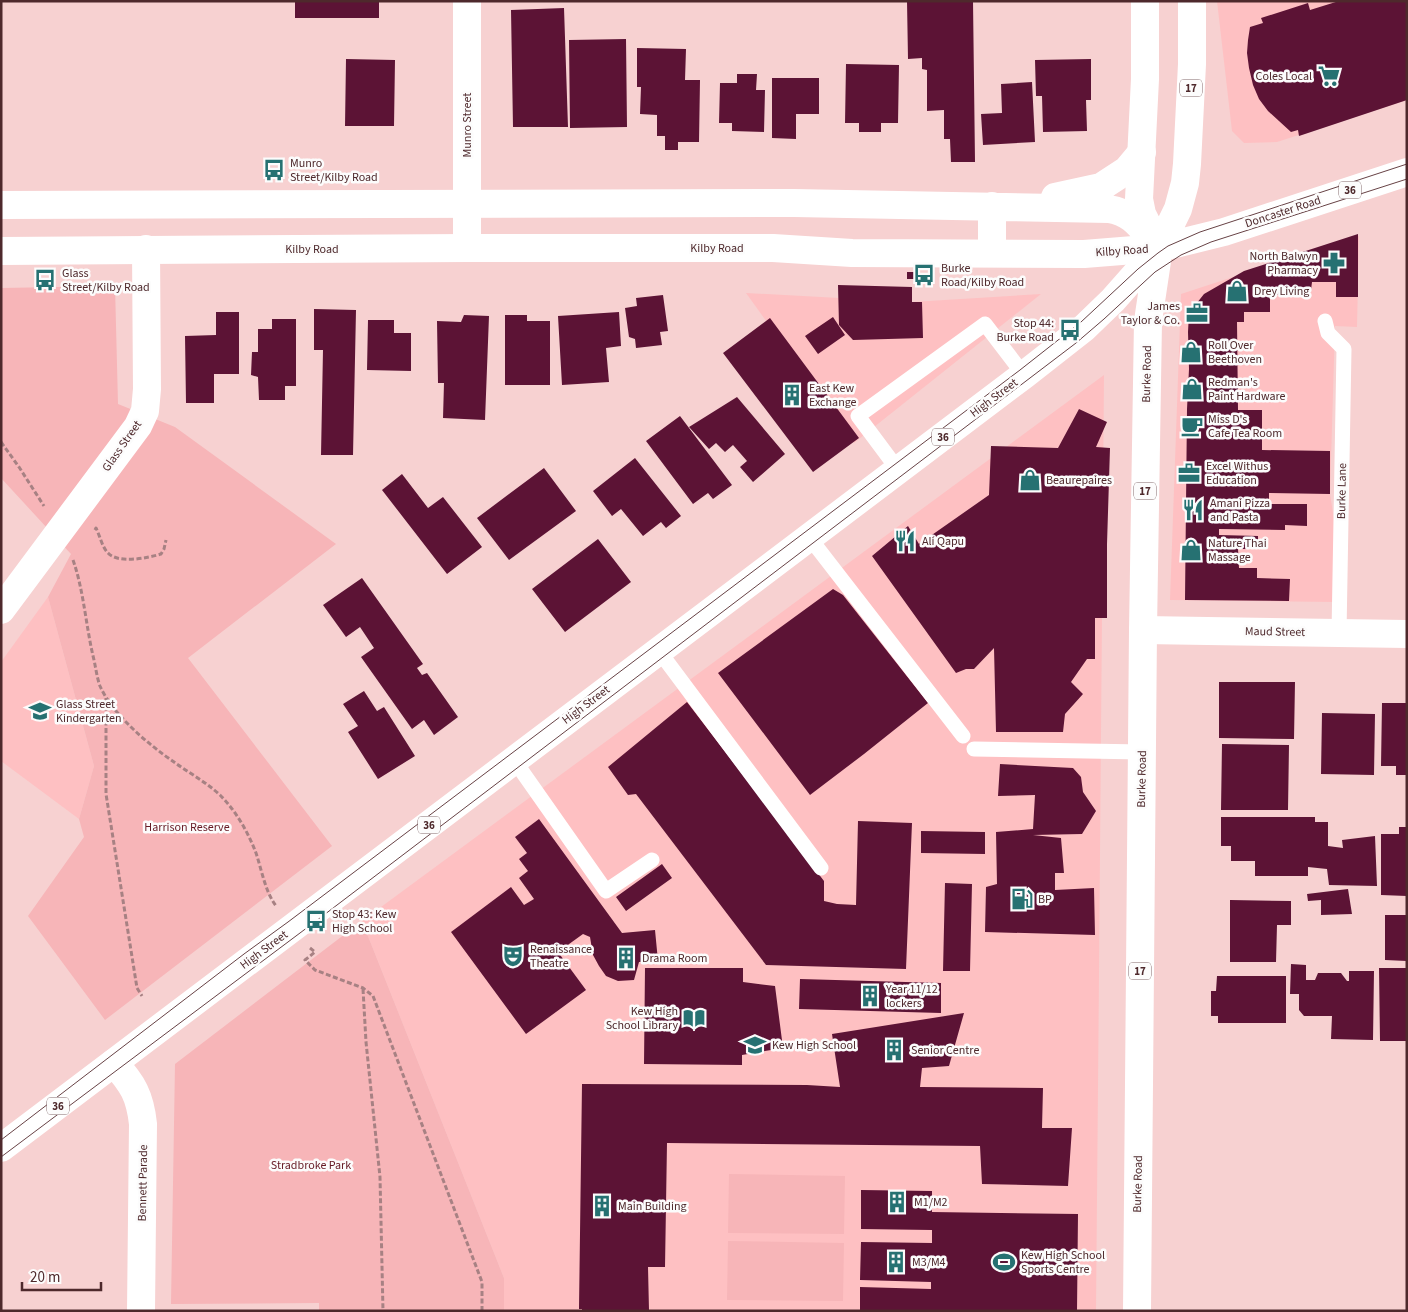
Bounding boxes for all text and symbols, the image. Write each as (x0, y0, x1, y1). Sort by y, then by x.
supermarket icon: Coles Local (1316, 63, 1342, 89)
place label: Coles Local (1256, 68, 1312, 85)
road number: 17 (1180, 80, 1202, 96)
street label: Munro Street (459, 93, 476, 157)
place label: Munro Street/Kilby Road (290, 155, 378, 186)
bus stop icon: Munro Street/Kilby Road (261, 157, 287, 183)
road number: 36 (1339, 182, 1361, 198)
street label: Doncaster Road (1243, 192, 1323, 232)
street label: Kilby Road (690, 240, 744, 257)
street label: Kilby Road (285, 241, 339, 258)
street label: Kilby Road (1095, 241, 1149, 261)
place label: North Balwyn Pharmacy (1250, 248, 1318, 279)
pharmacy icon: North Balwyn Pharmacy (1321, 250, 1347, 276)
place label: Burke Road/Kilby Road (941, 260, 1024, 291)
bus stop icon: Burke Road/Kilby Road (911, 262, 937, 288)
place label: Glass Street/Kilby Road (62, 265, 150, 296)
bus stop icon: Glass Street/Kilby Road (32, 267, 58, 293)
shop icon: Drey Living (1224, 278, 1250, 304)
place label: Drey Living (1254, 283, 1309, 300)
place label: James Taylor & Co. (1121, 298, 1180, 329)
office icon: James Taylor & Co. (1184, 300, 1210, 326)
place label: Stop 44: Burke Road (996, 315, 1054, 346)
bus stop icon: Stop 44: Burke Road (1057, 317, 1083, 343)
place label: Roll Over Beethoven (1208, 337, 1262, 368)
shop icon: Roll Over Beethoven (1178, 339, 1204, 365)
street label: Burke Road (1138, 345, 1156, 403)
street label: High Street (967, 374, 1021, 422)
place label: Redman's Paint Hardware (1208, 374, 1285, 405)
shop icon: Redman's Paint Hardware (1179, 376, 1205, 402)
place label: East Kew Exchange (809, 380, 857, 411)
building icon: East Kew Exchange (779, 382, 805, 408)
place label: Miss D's Cafe Tea Room (1208, 411, 1282, 442)
cafe icon: Miss D's Cafe Tea Room (1179, 413, 1205, 439)
street label: Glass Street (98, 417, 146, 475)
road number: 36 (932, 428, 954, 446)
place label: Excel Withus Education (1206, 458, 1268, 489)
office icon: Excel Withus Education (1176, 460, 1202, 486)
street label: Burke Lane (1333, 463, 1351, 519)
shop icon: Beaurepaires (1017, 467, 1043, 493)
place label: Beaurepaires (1046, 472, 1112, 489)
road number: 17 (1134, 482, 1156, 500)
place label: Amani Pizza and Pasta (1210, 495, 1270, 526)
restaurant icon: Amani Pizza and Pasta (1180, 497, 1206, 523)
restaurant icon: Ali Qapu (892, 528, 918, 554)
place label: Ali Qapu (922, 533, 964, 550)
place label: Nature Thai Massage (1208, 535, 1267, 566)
shop icon: Nature Thai Massage (1178, 537, 1204, 563)
street label: Maud Street (1245, 623, 1305, 641)
street label: High Street (559, 681, 613, 729)
place label: Glass Street Kindergarten (56, 696, 122, 727)
school or university icon: Glass Street Kindergarten (27, 698, 53, 724)
street label: Burke Road (1133, 750, 1151, 808)
road number: 36 (418, 816, 440, 834)
park label: Harrison Reserve (144, 819, 230, 836)
fuel station icon: BP (1009, 886, 1035, 912)
place label: BP (1038, 891, 1052, 908)
place label: Stop 43: Kew High School (332, 906, 397, 937)
bus stop icon: Stop 43: Kew High School (303, 908, 329, 934)
street label: High Street (237, 926, 291, 974)
place label: Renaissance Theatre (530, 941, 592, 972)
theatre icon: Renaissance Theatre (500, 943, 526, 969)
building icon: Drama Room (613, 945, 639, 971)
place label: Drama Room (642, 950, 707, 967)
road number: 17 (1129, 962, 1151, 979)
place label: Year 11/12 lockers (885, 981, 938, 1012)
building icon: Year 11/12 lockers (857, 983, 883, 1009)
place label: Kew High School Library (606, 1003, 678, 1034)
library icon: Kew High School Library (681, 1005, 707, 1031)
school or university icon: Kew High School (742, 1032, 768, 1058)
place label: Kew High School (772, 1037, 856, 1054)
building icon: Senior Centre (881, 1037, 907, 1063)
place label: Senior Centre (911, 1042, 979, 1059)
road number: 36 (47, 1098, 69, 1114)
street label: Bennett Parade (134, 1144, 152, 1222)
street label: Burke Road (1129, 1155, 1147, 1213)
park label: Stradbroke Park (271, 1157, 351, 1174)
building icon: M1/M2 (884, 1189, 910, 1215)
building icon: Main Building (589, 1193, 615, 1219)
place label: M1/M2 (914, 1194, 948, 1211)
place label: Main Building (618, 1198, 687, 1215)
place label: Kew High School Sports Centre (1021, 1247, 1105, 1278)
building icon: M3/M4 (883, 1249, 909, 1275)
sports icon: Kew High School Sports Centre (991, 1249, 1017, 1275)
place label: M3/M4 (912, 1254, 946, 1271)
scale bar (22, 1260, 101, 1292)
text: 20 m (30, 1267, 60, 1288)

